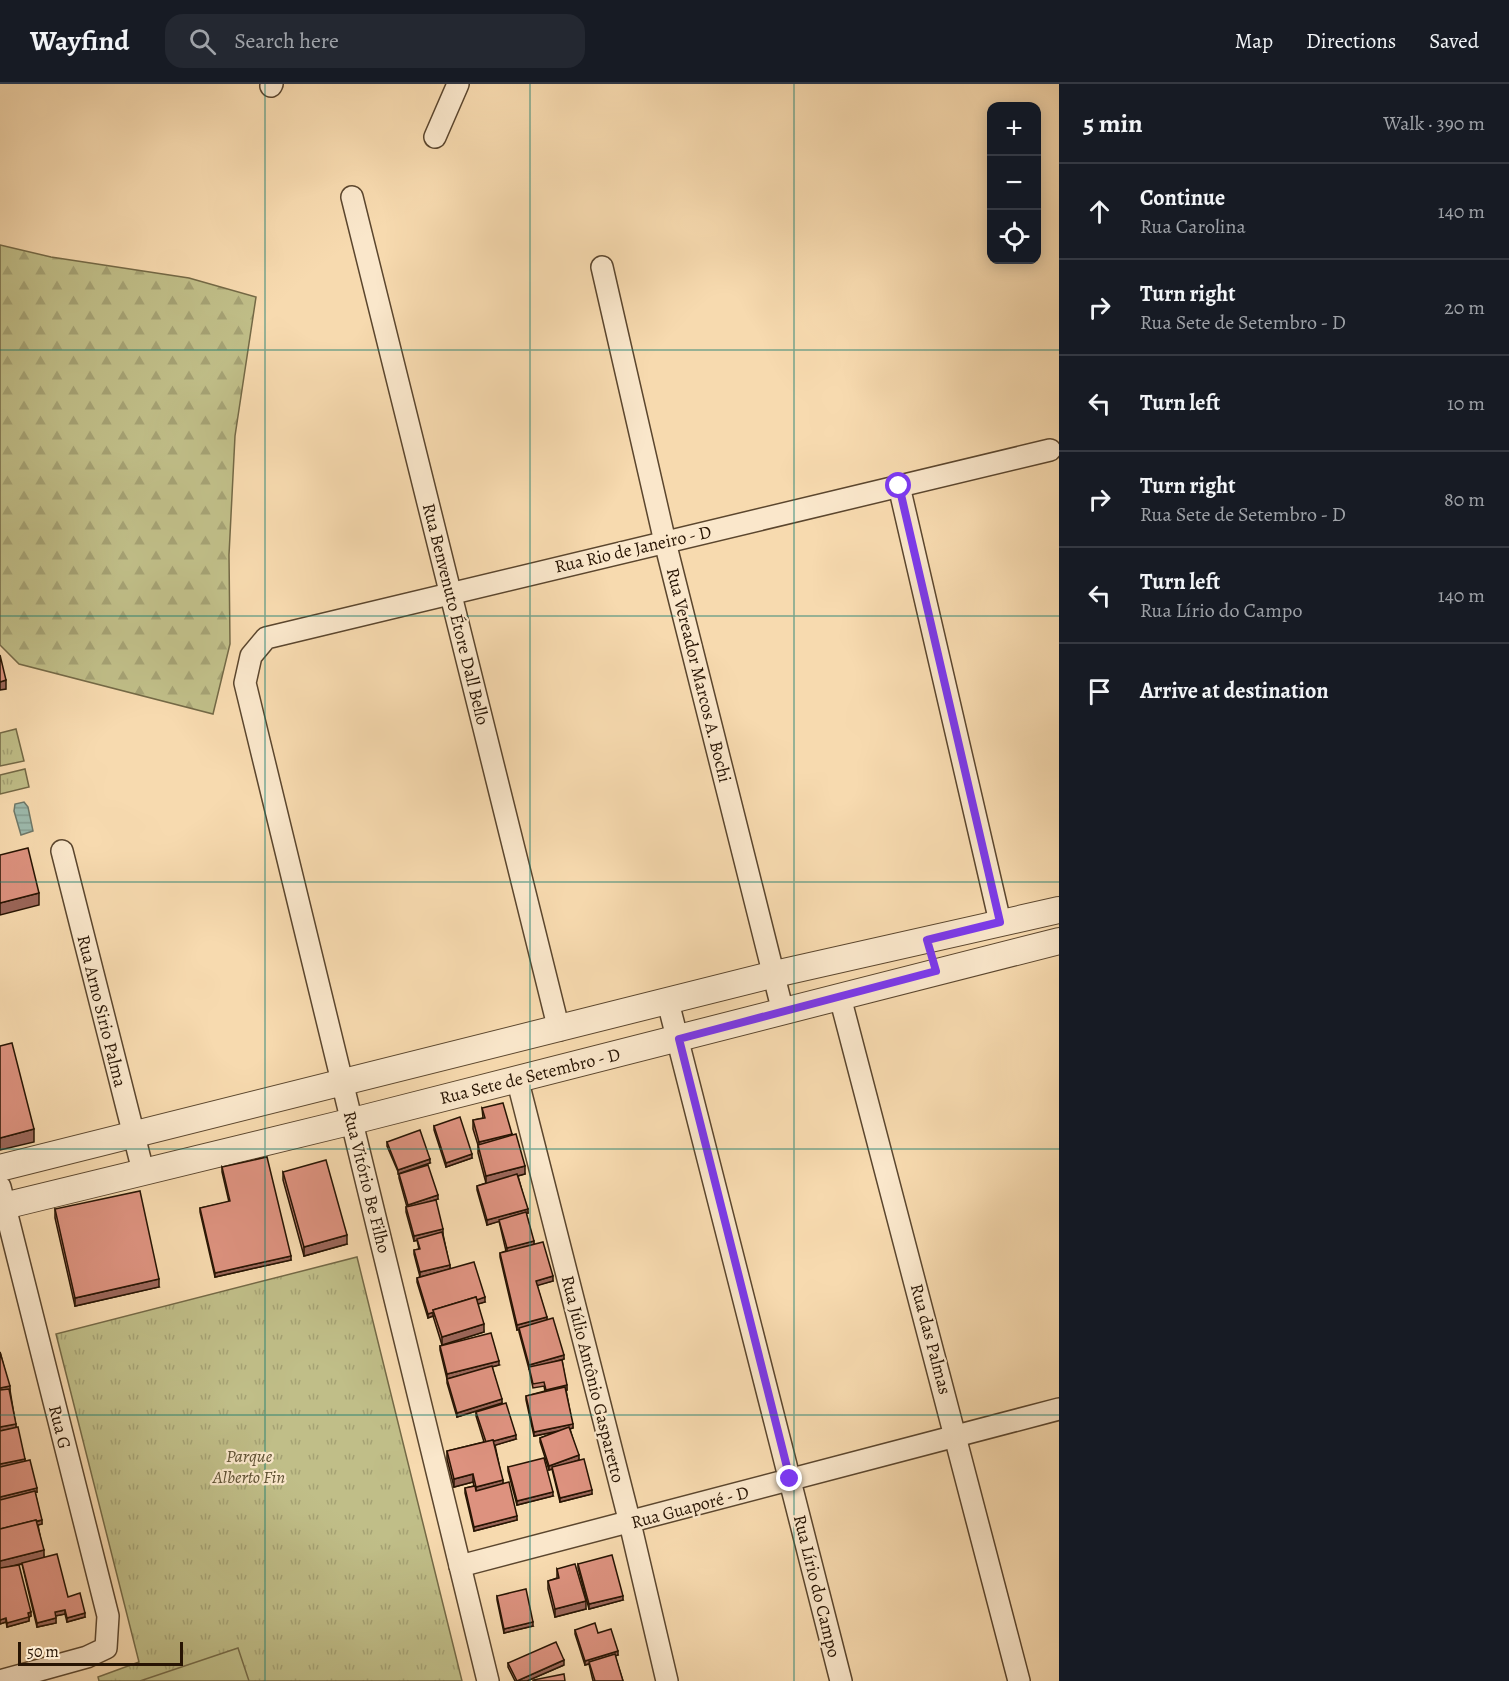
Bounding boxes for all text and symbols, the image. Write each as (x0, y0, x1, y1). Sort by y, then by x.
search box (165, 14, 585, 68)
text: Wayfind (30, 22, 129, 60)
icon: search (186, 25, 219, 58)
text: Search here (234, 26, 339, 56)
text: Map (1235, 27, 1273, 55)
text: Directions (1306, 27, 1396, 55)
text: Saved (1429, 27, 1479, 55)
map controls (987, 102, 1041, 264)
button: + (987, 102, 1041, 156)
text: 5 min (1083, 106, 1143, 141)
text: Walk · 390 m (1383, 110, 1485, 137)
button: − (987, 156, 1041, 210)
text: Continue (1140, 183, 1225, 213)
icon: ahead (1083, 195, 1116, 228)
text: 140 m (1438, 198, 1485, 225)
button: locate (987, 210, 1041, 264)
text: Rua Carolina (1140, 213, 1246, 240)
text: Turn right (1140, 279, 1236, 309)
icon: right (1083, 291, 1116, 324)
text: 20 m (1444, 294, 1485, 321)
text: Rua Sete de Setembro - D (1140, 309, 1346, 336)
icon: left (1083, 387, 1116, 420)
text: Turn left (1140, 388, 1220, 418)
text: 10 m (1447, 390, 1485, 417)
text: Turn right (1140, 471, 1236, 501)
route start (885, 472, 911, 498)
icon: right (1083, 483, 1116, 516)
text: 80 m (1444, 486, 1485, 513)
street label: Rua Benvenuto Étore Dall Bello (417, 501, 495, 727)
text: Rua Sete de Setembro - D (1140, 501, 1346, 528)
street label: Rua Rio de Janeiro - D (552, 519, 714, 579)
street label: Rua Vereador Marcos A. Bochi (661, 565, 737, 785)
text: Turn left (1140, 567, 1220, 597)
icon: left (1083, 579, 1116, 612)
text: 140 m (1438, 582, 1485, 609)
text: Rua Lírio do Campo (1140, 597, 1302, 624)
icon: arrive (1083, 675, 1116, 708)
text: Arrive at destination (1140, 676, 1329, 706)
street label: Rua Arno Sirio Palma (71, 932, 133, 1090)
street label: Rua Sete de Setembro - D (437, 1042, 623, 1110)
street label: Rua Vitório Be Filho (338, 1108, 396, 1256)
street label: Rua Júlio Antônio Gasparetto (556, 1273, 630, 1485)
street label: Rua das Palmas (905, 1281, 957, 1397)
street label: Rua G (43, 1403, 77, 1451)
park label: Parque Alberto Fin (212, 1444, 285, 1489)
route end (776, 1465, 802, 1491)
street label: Rua Guaporé - D (628, 1480, 752, 1534)
street label: Rua Lírio do Campo (788, 1512, 846, 1660)
scale bar (18, 1639, 183, 1666)
text: 50 m (27, 1641, 59, 1663)

